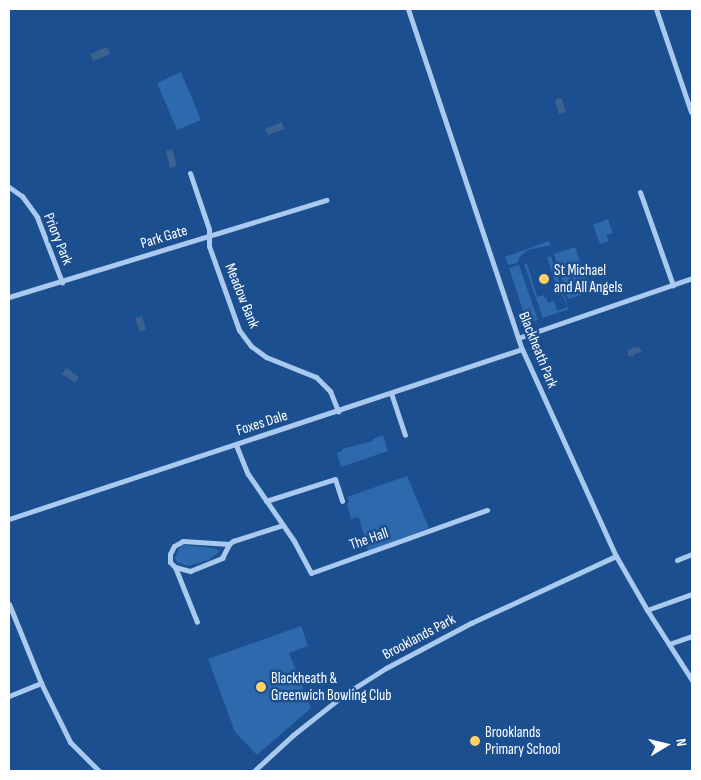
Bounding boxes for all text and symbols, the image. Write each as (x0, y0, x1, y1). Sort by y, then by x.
street label: Priory Park (40, 211, 76, 267)
street label: Park Gate (138, 221, 190, 253)
street label: Meadow Bank (221, 261, 263, 331)
place label: St Michael and All Angels (554, 261, 623, 296)
marker: St Michael and All Angels (538, 273, 550, 285)
street label: Blackheath Park (515, 309, 561, 391)
street label: Foxes Dale (234, 406, 290, 440)
street label: The Hall (347, 524, 391, 554)
street label: Brooklands Park (380, 610, 458, 664)
place label: Blackheath & Greenwich Bowling Club (271, 669, 392, 704)
marker: Blackheath & Greenwich Bowling Club (255, 681, 267, 693)
north arrow (641, 720, 691, 770)
place label: Brooklands Primary School (485, 723, 561, 758)
marker: Brooklands Primary School (469, 735, 481, 747)
text: N (672, 738, 690, 748)

